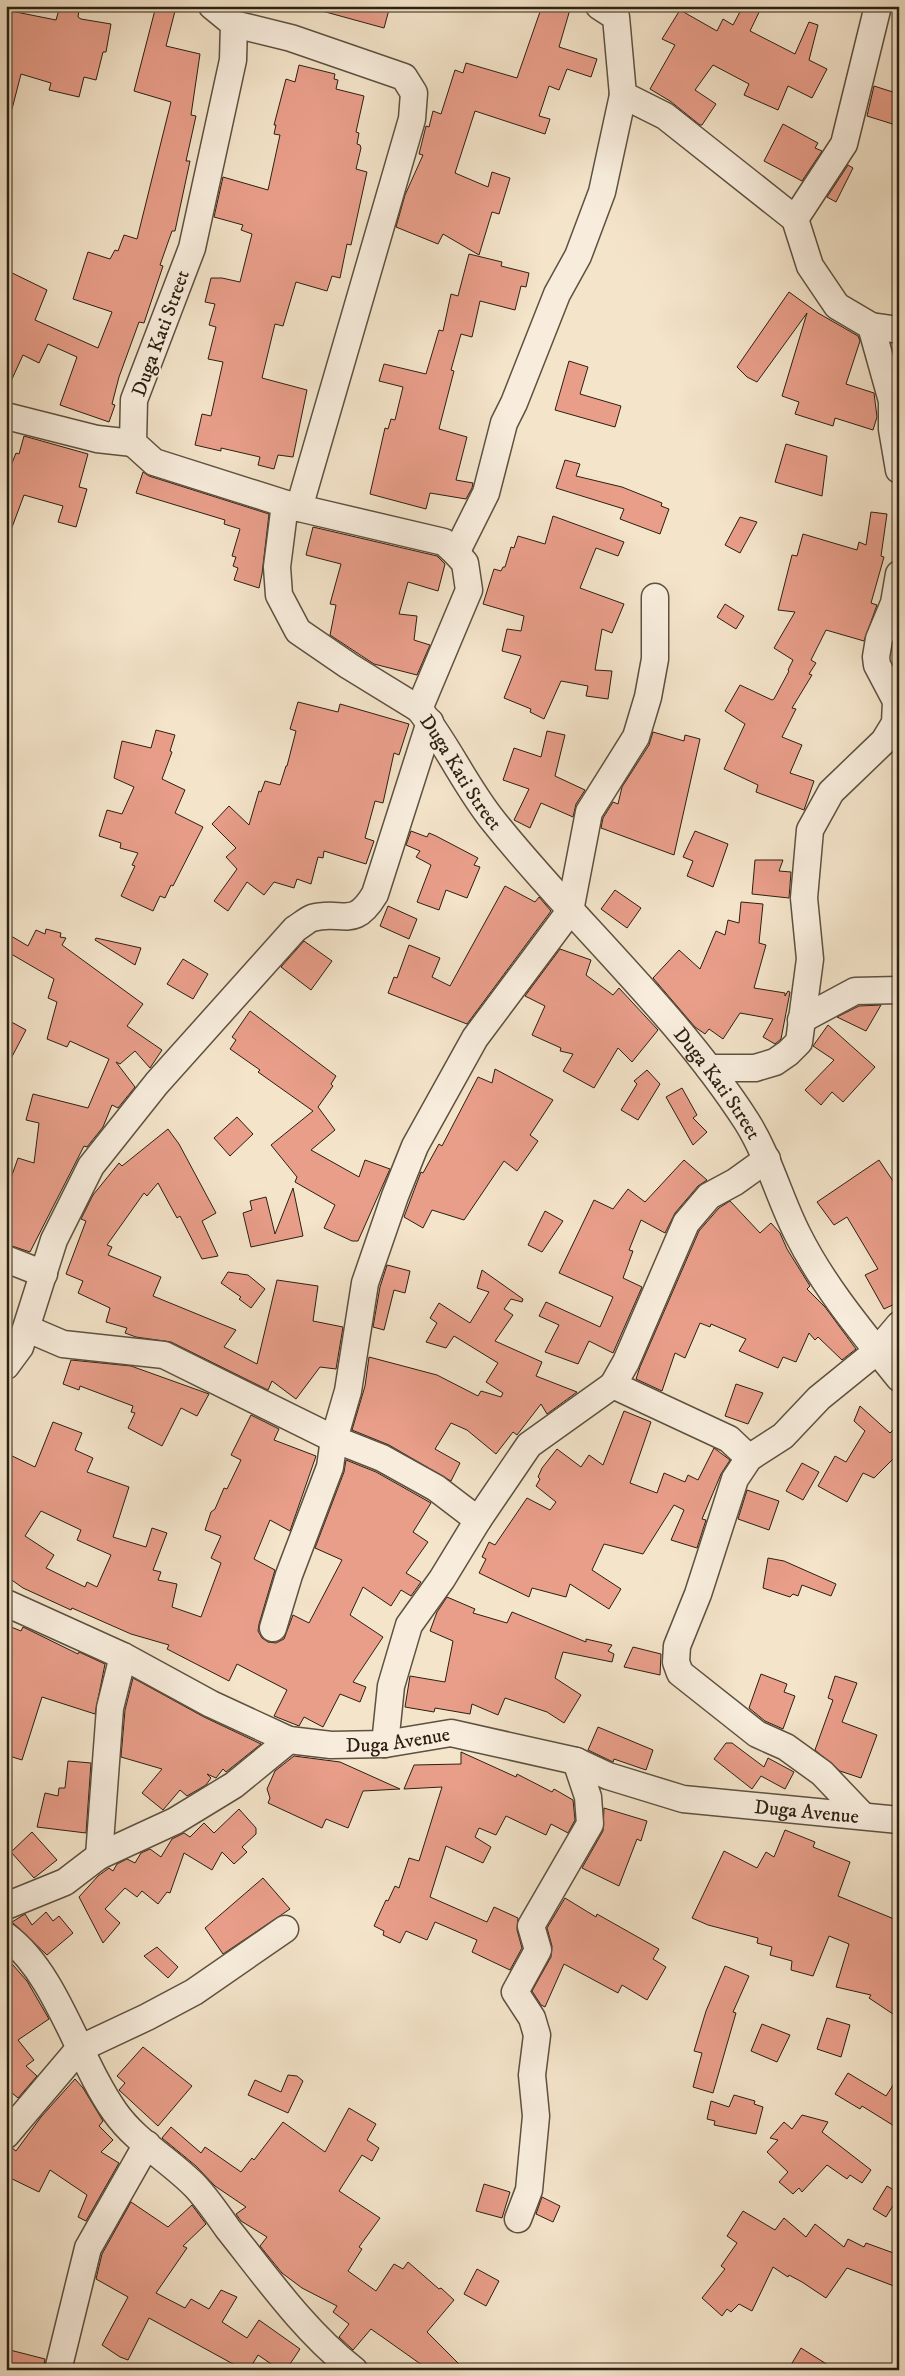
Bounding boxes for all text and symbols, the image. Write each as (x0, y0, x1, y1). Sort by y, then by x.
street label: Duga Kati Street (127, 267, 196, 400)
street label: Duga Kati Street (413, 710, 507, 836)
street label: Duga Kati Street (667, 1023, 766, 1144)
street label: Duga Avenue (345, 1722, 452, 1759)
street label: Duga Avenue (753, 1795, 860, 1830)

